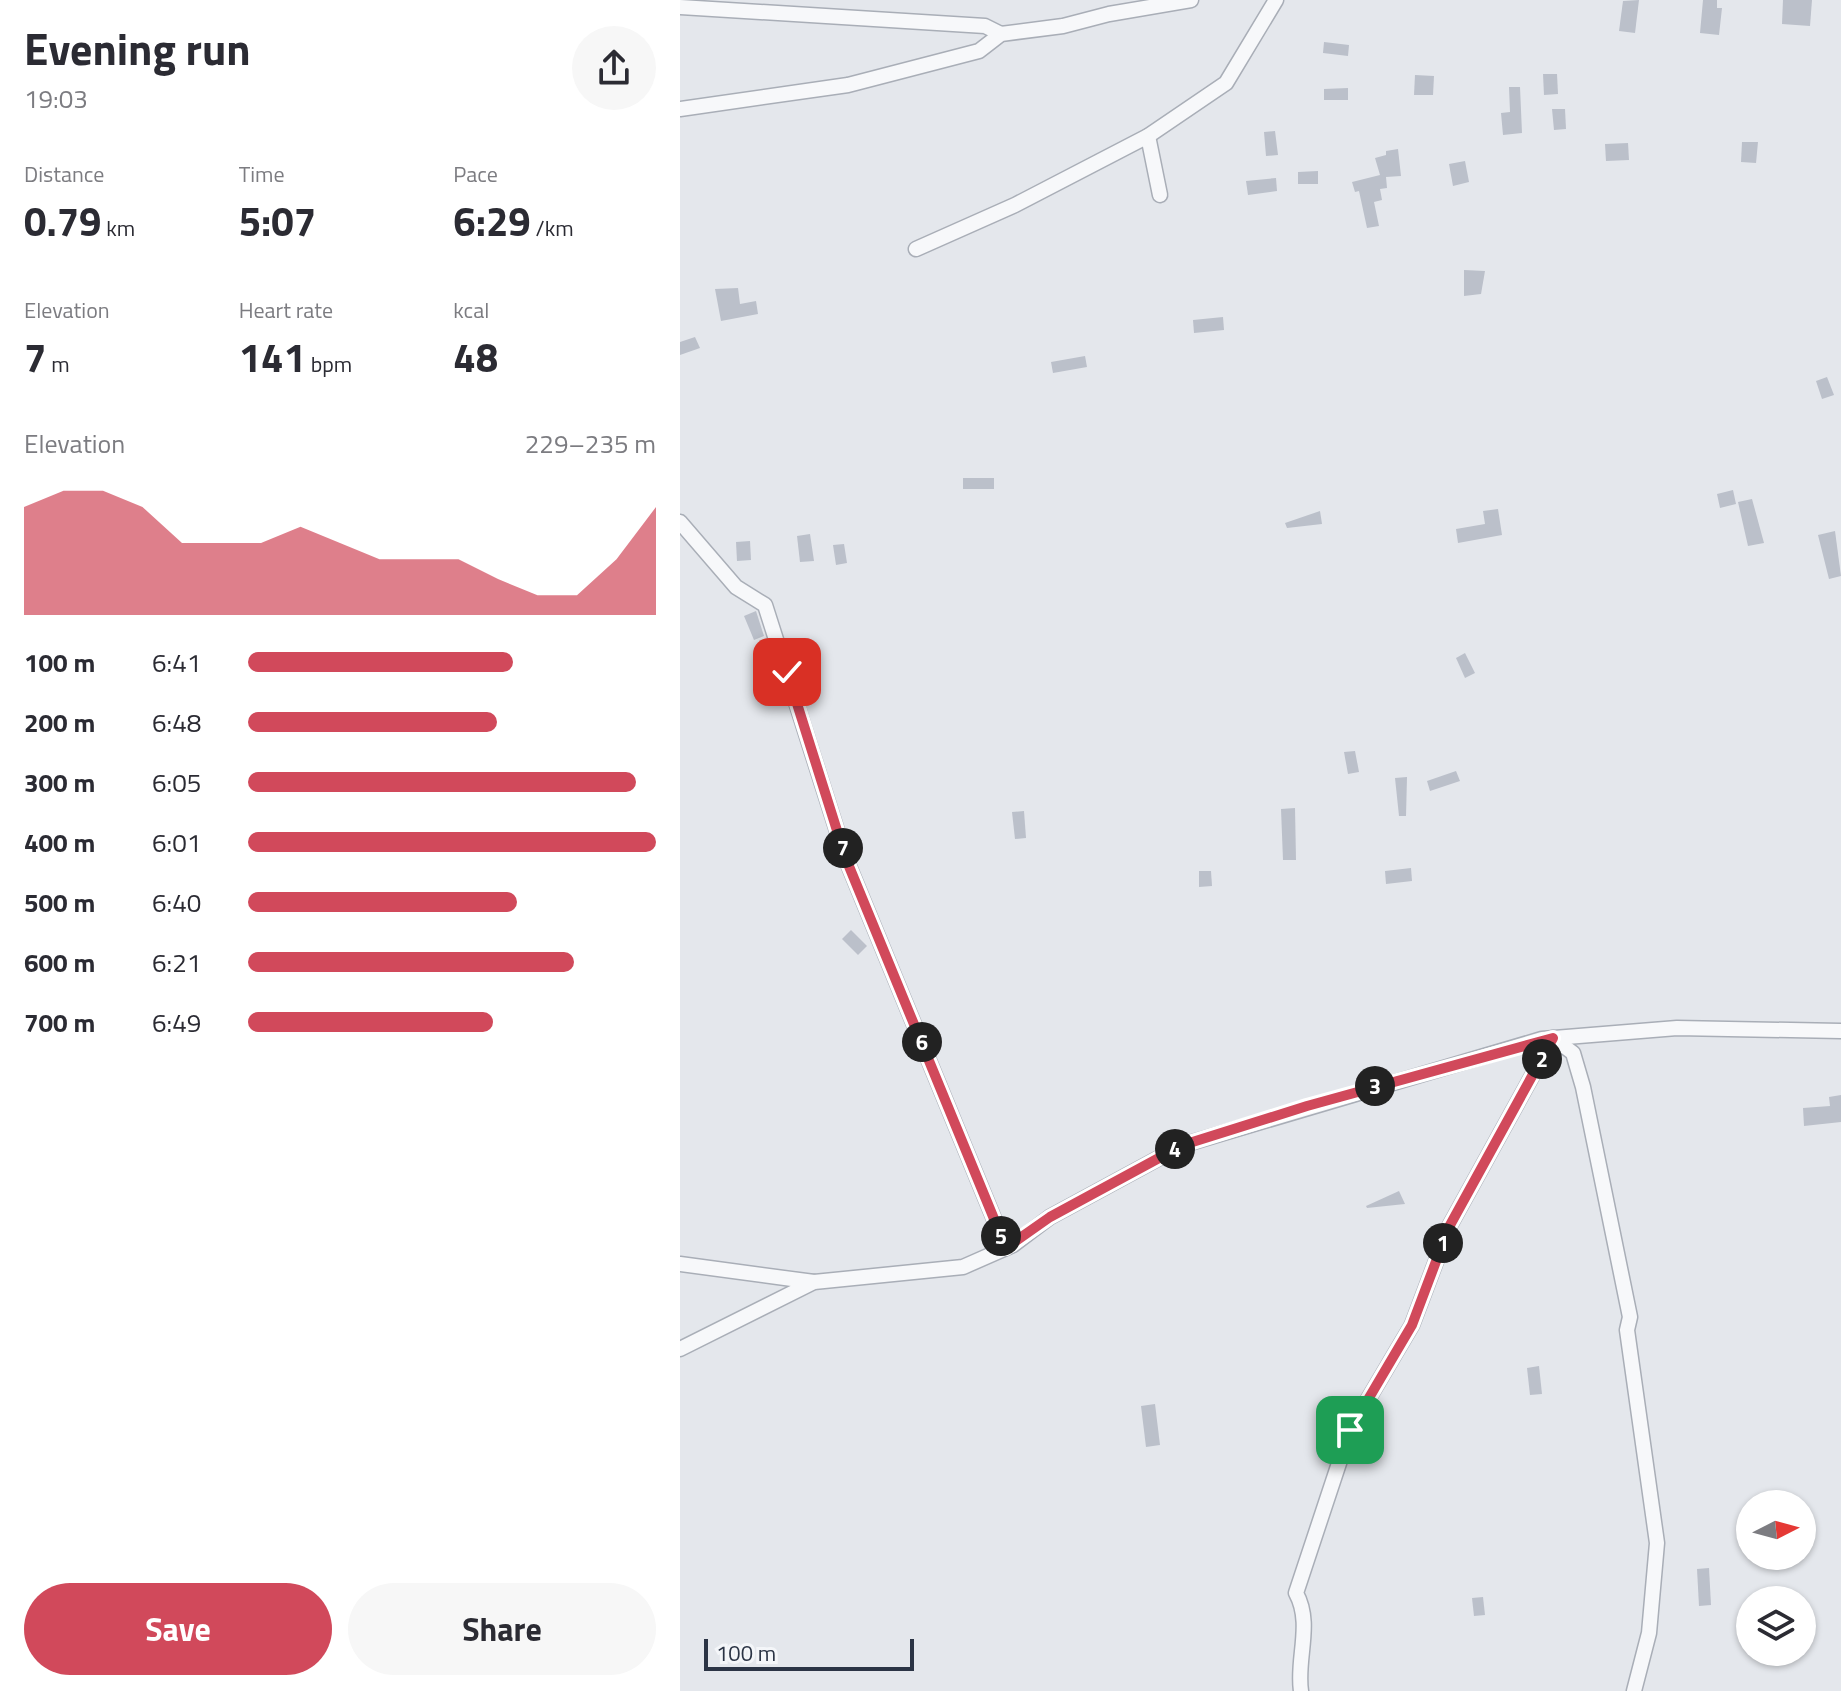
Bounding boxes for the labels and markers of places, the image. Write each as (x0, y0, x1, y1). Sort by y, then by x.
pin (753, 638, 821, 706)
pin: 7 (823, 828, 863, 868)
pin: 6 (902, 1022, 942, 1062)
pin: 2 (1522, 1039, 1562, 1079)
pin: 3 (1355, 1066, 1395, 1106)
pin: 4 (1155, 1129, 1195, 1169)
pin: 5 (981, 1216, 1021, 1256)
pin: 1 (1423, 1223, 1463, 1263)
pin (1316, 1396, 1384, 1464)

